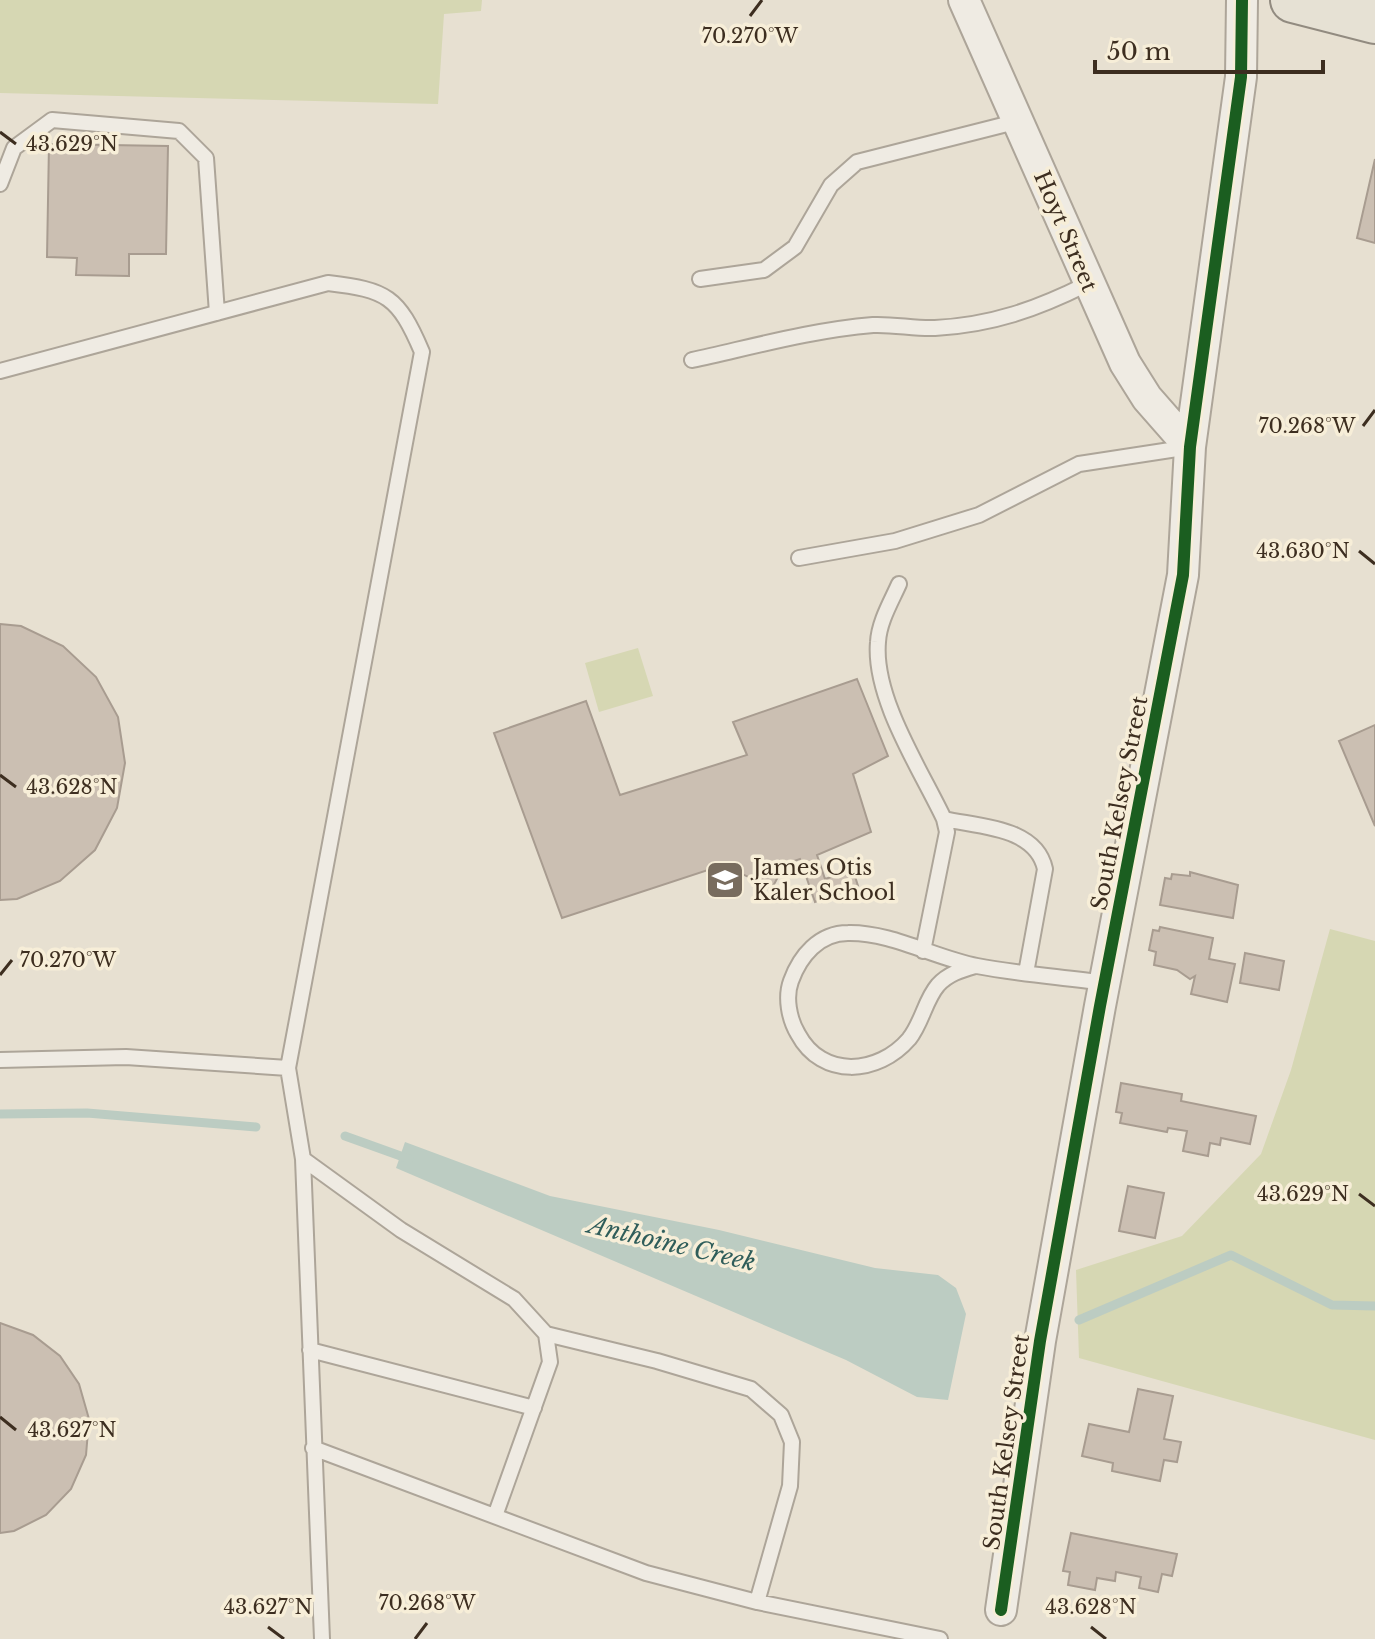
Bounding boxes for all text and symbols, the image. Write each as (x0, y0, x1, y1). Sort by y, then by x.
text: 70.270°W (702, 24, 799, 48)
scale bar (1095, 24, 1323, 74)
text: 50 m (1107, 37, 1171, 66)
text: 43.629°N (26, 132, 118, 156)
street label: Hoyt Street (1028, 167, 1103, 296)
text: 70.268°W (1259, 414, 1356, 438)
text: 43.630°N (1256, 539, 1350, 563)
street label: South Kelsey Street (1085, 693, 1154, 913)
text: 43.628°N (26, 775, 118, 799)
place label: James Otis Kaler School (750, 854, 895, 906)
school or university icon: James Otis Kaler School (704, 859, 746, 901)
text: 70.270°W (20, 948, 117, 972)
text: 43.629°N (1257, 1182, 1349, 1206)
water label: Anthoine Creek (583, 1210, 759, 1277)
street label: South Kelsey Street (978, 1332, 1035, 1552)
text: 43.627°N (27, 1418, 117, 1442)
text: 70.268°W (379, 1591, 476, 1615)
text: 43.627°N (223, 1595, 313, 1619)
text: 43.628°N (1045, 1595, 1137, 1619)

